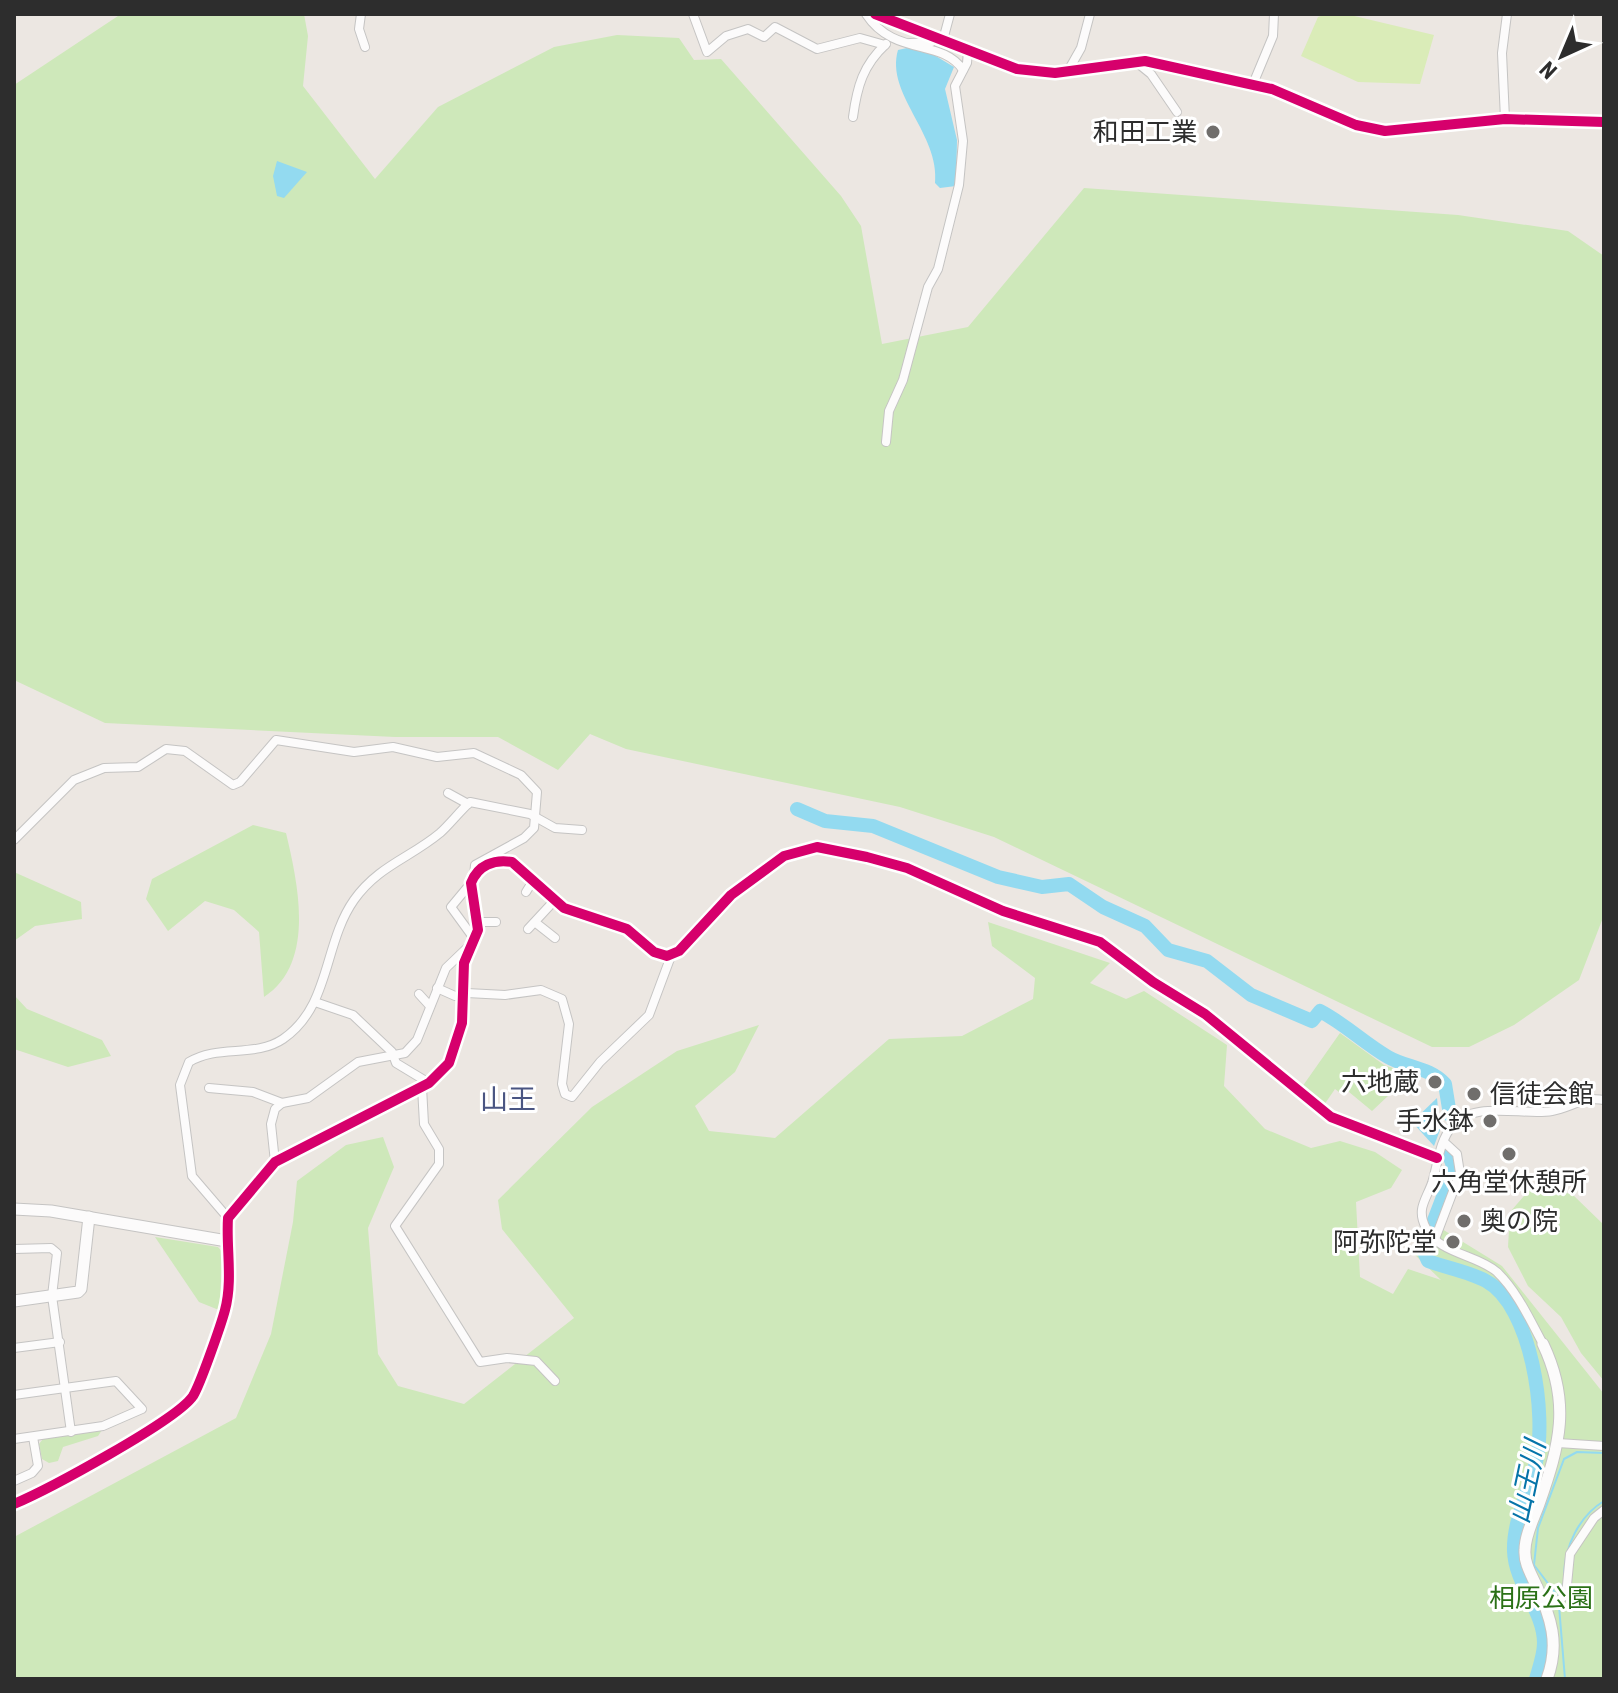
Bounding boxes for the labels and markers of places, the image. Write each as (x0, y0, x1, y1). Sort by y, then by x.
place label: 和田工業 (1093, 117, 1197, 147)
marker: 和田工業 (1204, 123, 1222, 141)
place label: 六地蔵 (1341, 1067, 1419, 1097)
marker: 六地蔵 (1426, 1073, 1444, 1091)
place label: 信徒会館 (1490, 1079, 1594, 1109)
marker: 信徒会館 (1465, 1085, 1483, 1103)
place label: 手水鉢 (1396, 1106, 1474, 1136)
marker: 手水鉢 (1481, 1112, 1499, 1130)
marker: 六角堂休憩所 (1500, 1145, 1518, 1163)
place label: 六角堂休憩所 (1431, 1167, 1587, 1197)
place label: 奥の院 (1480, 1206, 1558, 1236)
marker: 奥の院 (1455, 1212, 1473, 1230)
place label: 阿弥陀堂 (1333, 1227, 1437, 1257)
marker: 阿弥陀堂 (1444, 1233, 1462, 1251)

